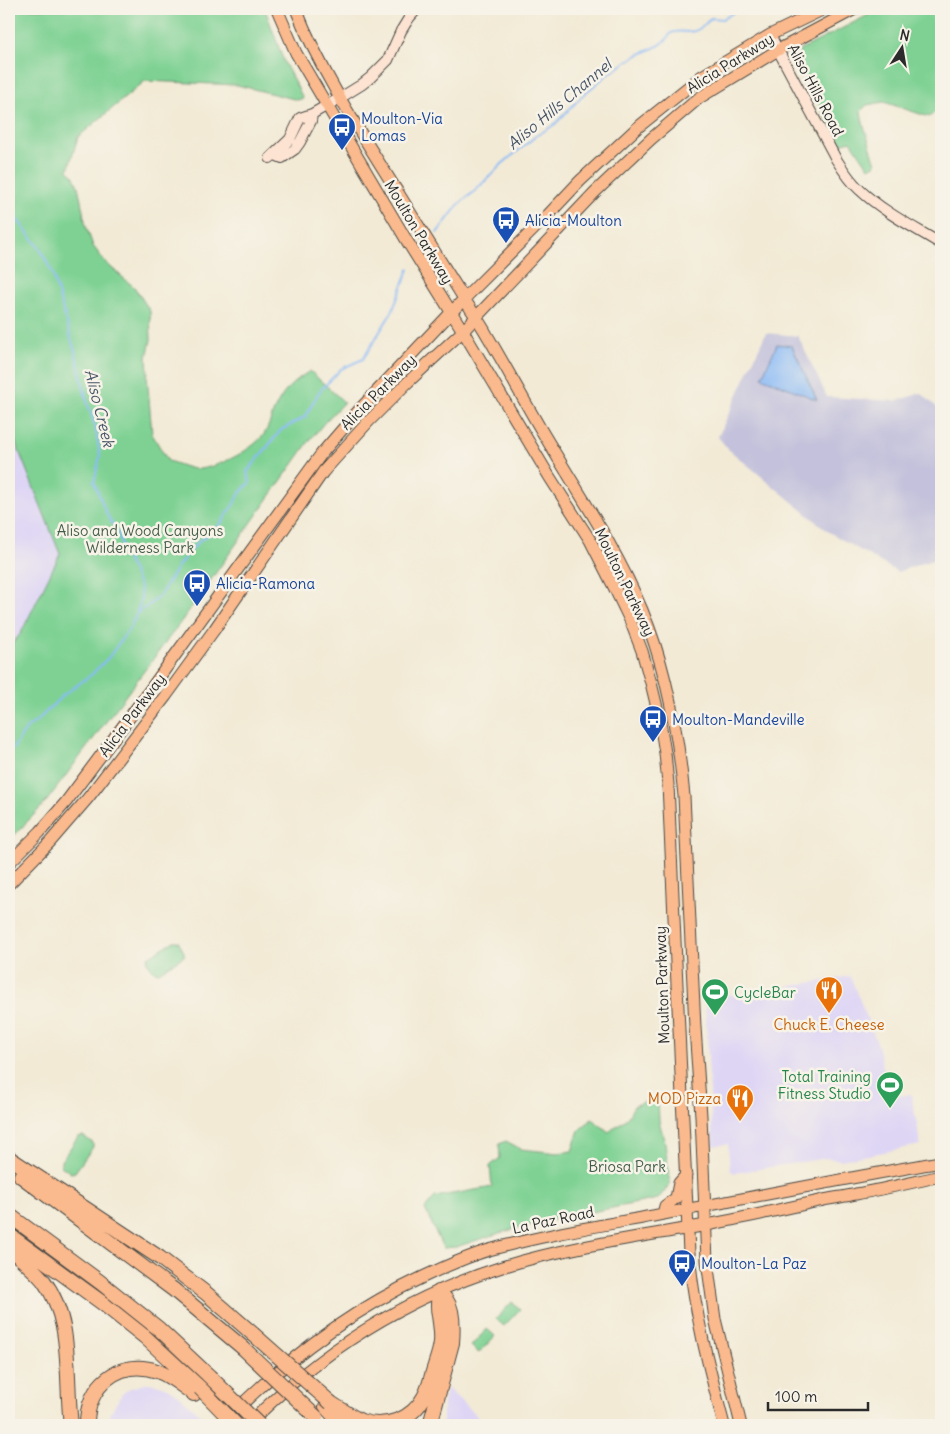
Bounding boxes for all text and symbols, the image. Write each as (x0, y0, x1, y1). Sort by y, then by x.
north arrow (878, 22, 928, 72)
text: N (898, 25, 911, 45)
street label: Alicia Parkway (683, 29, 777, 97)
street label: Aliso Hills Road (784, 41, 848, 139)
water label: Aliso Hills Channel (503, 53, 617, 154)
place label: Moulton-Via Lomas (361, 109, 443, 145)
bus stop icon: Moulton-Via Lomas (327, 112, 357, 151)
street label: Moulton Parkway (380, 176, 458, 288)
bus stop icon: Alicia-Moulton (491, 205, 521, 244)
place label: Alicia-Moulton (525, 211, 622, 230)
street label: Alicia Parkway (336, 350, 420, 434)
water label: Aliso Creek (81, 367, 120, 451)
park label: Aliso and Wood Canyons Wilderness Park (57, 521, 223, 557)
street label: Moulton Parkway (591, 525, 659, 639)
bus stop icon: Alicia-Ramona (182, 568, 212, 607)
place label: Alicia-Ramona (216, 574, 315, 593)
street label: Alicia Parkway (95, 670, 169, 760)
bus stop icon: Moulton-Mandeville (638, 704, 668, 743)
place label: Moulton-Mandeville (672, 710, 805, 729)
street label: Moulton Parkway (650, 926, 674, 1044)
restaurant icon: Chuck E. Cheese (814, 975, 844, 1014)
sports icon: CycleBar (700, 977, 730, 1016)
place label: CycleBar (734, 983, 796, 1002)
place label: Chuck E. Cheese (773, 1015, 885, 1034)
place label: Total Training Fitness Studio (778, 1067, 871, 1103)
sports icon: Total Training Fitness Studio (875, 1070, 905, 1109)
restaurant icon: MOD Pizza (725, 1083, 755, 1122)
place label: MOD Pizza (648, 1089, 721, 1108)
park label: Briosa Park (588, 1157, 666, 1176)
street label: La Paz Road (510, 1202, 596, 1238)
bus stop icon: Moulton-La Paz (667, 1248, 697, 1287)
place label: Moulton-La Paz (701, 1254, 807, 1273)
scale bar (768, 1379, 868, 1411)
text: 100 m (775, 1387, 817, 1406)

